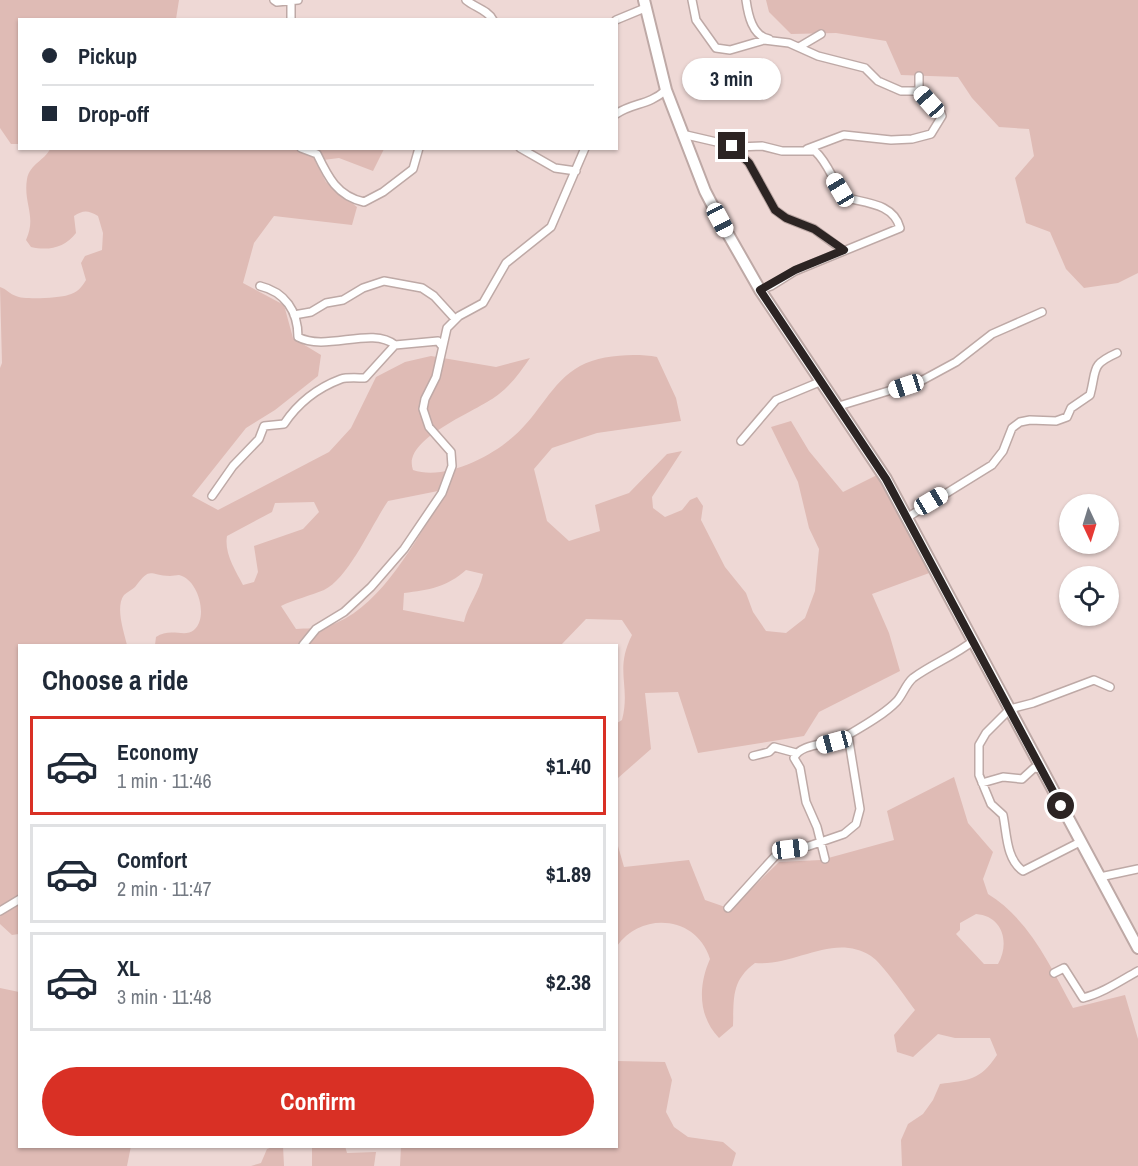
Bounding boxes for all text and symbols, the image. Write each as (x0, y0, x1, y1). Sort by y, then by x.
text: Pickup (78, 41, 137, 71)
callout: 3 min (682, 59, 782, 101)
text: 3 min (710, 65, 753, 92)
car (910, 83, 948, 121)
text: Drop-off (78, 99, 149, 129)
route end (718, 132, 745, 159)
car (823, 170, 857, 210)
car (704, 200, 736, 240)
car (886, 372, 926, 400)
car (911, 484, 951, 518)
north arrow (1059, 494, 1119, 554)
map controls (1059, 494, 1119, 626)
button: locate (1059, 566, 1119, 626)
text: Choose a ride (42, 662, 188, 698)
car (814, 729, 854, 755)
text: Economy (117, 737, 198, 767)
icon: car (45, 739, 99, 793)
text: $1.40 (546, 751, 591, 781)
text: 1 min · 11:46 (117, 767, 212, 794)
route start (1047, 792, 1074, 819)
car (771, 838, 809, 860)
text: Comfort (117, 845, 187, 875)
icon: car (45, 847, 99, 901)
text: $1.89 (546, 859, 591, 889)
text: 2 min · 11:47 (117, 875, 212, 902)
text: XL (117, 953, 140, 983)
icon: car (45, 955, 99, 1009)
text: $2.38 (546, 967, 591, 997)
text: 3 min · 11:48 (117, 983, 212, 1010)
button: Confirm (42, 1067, 594, 1136)

